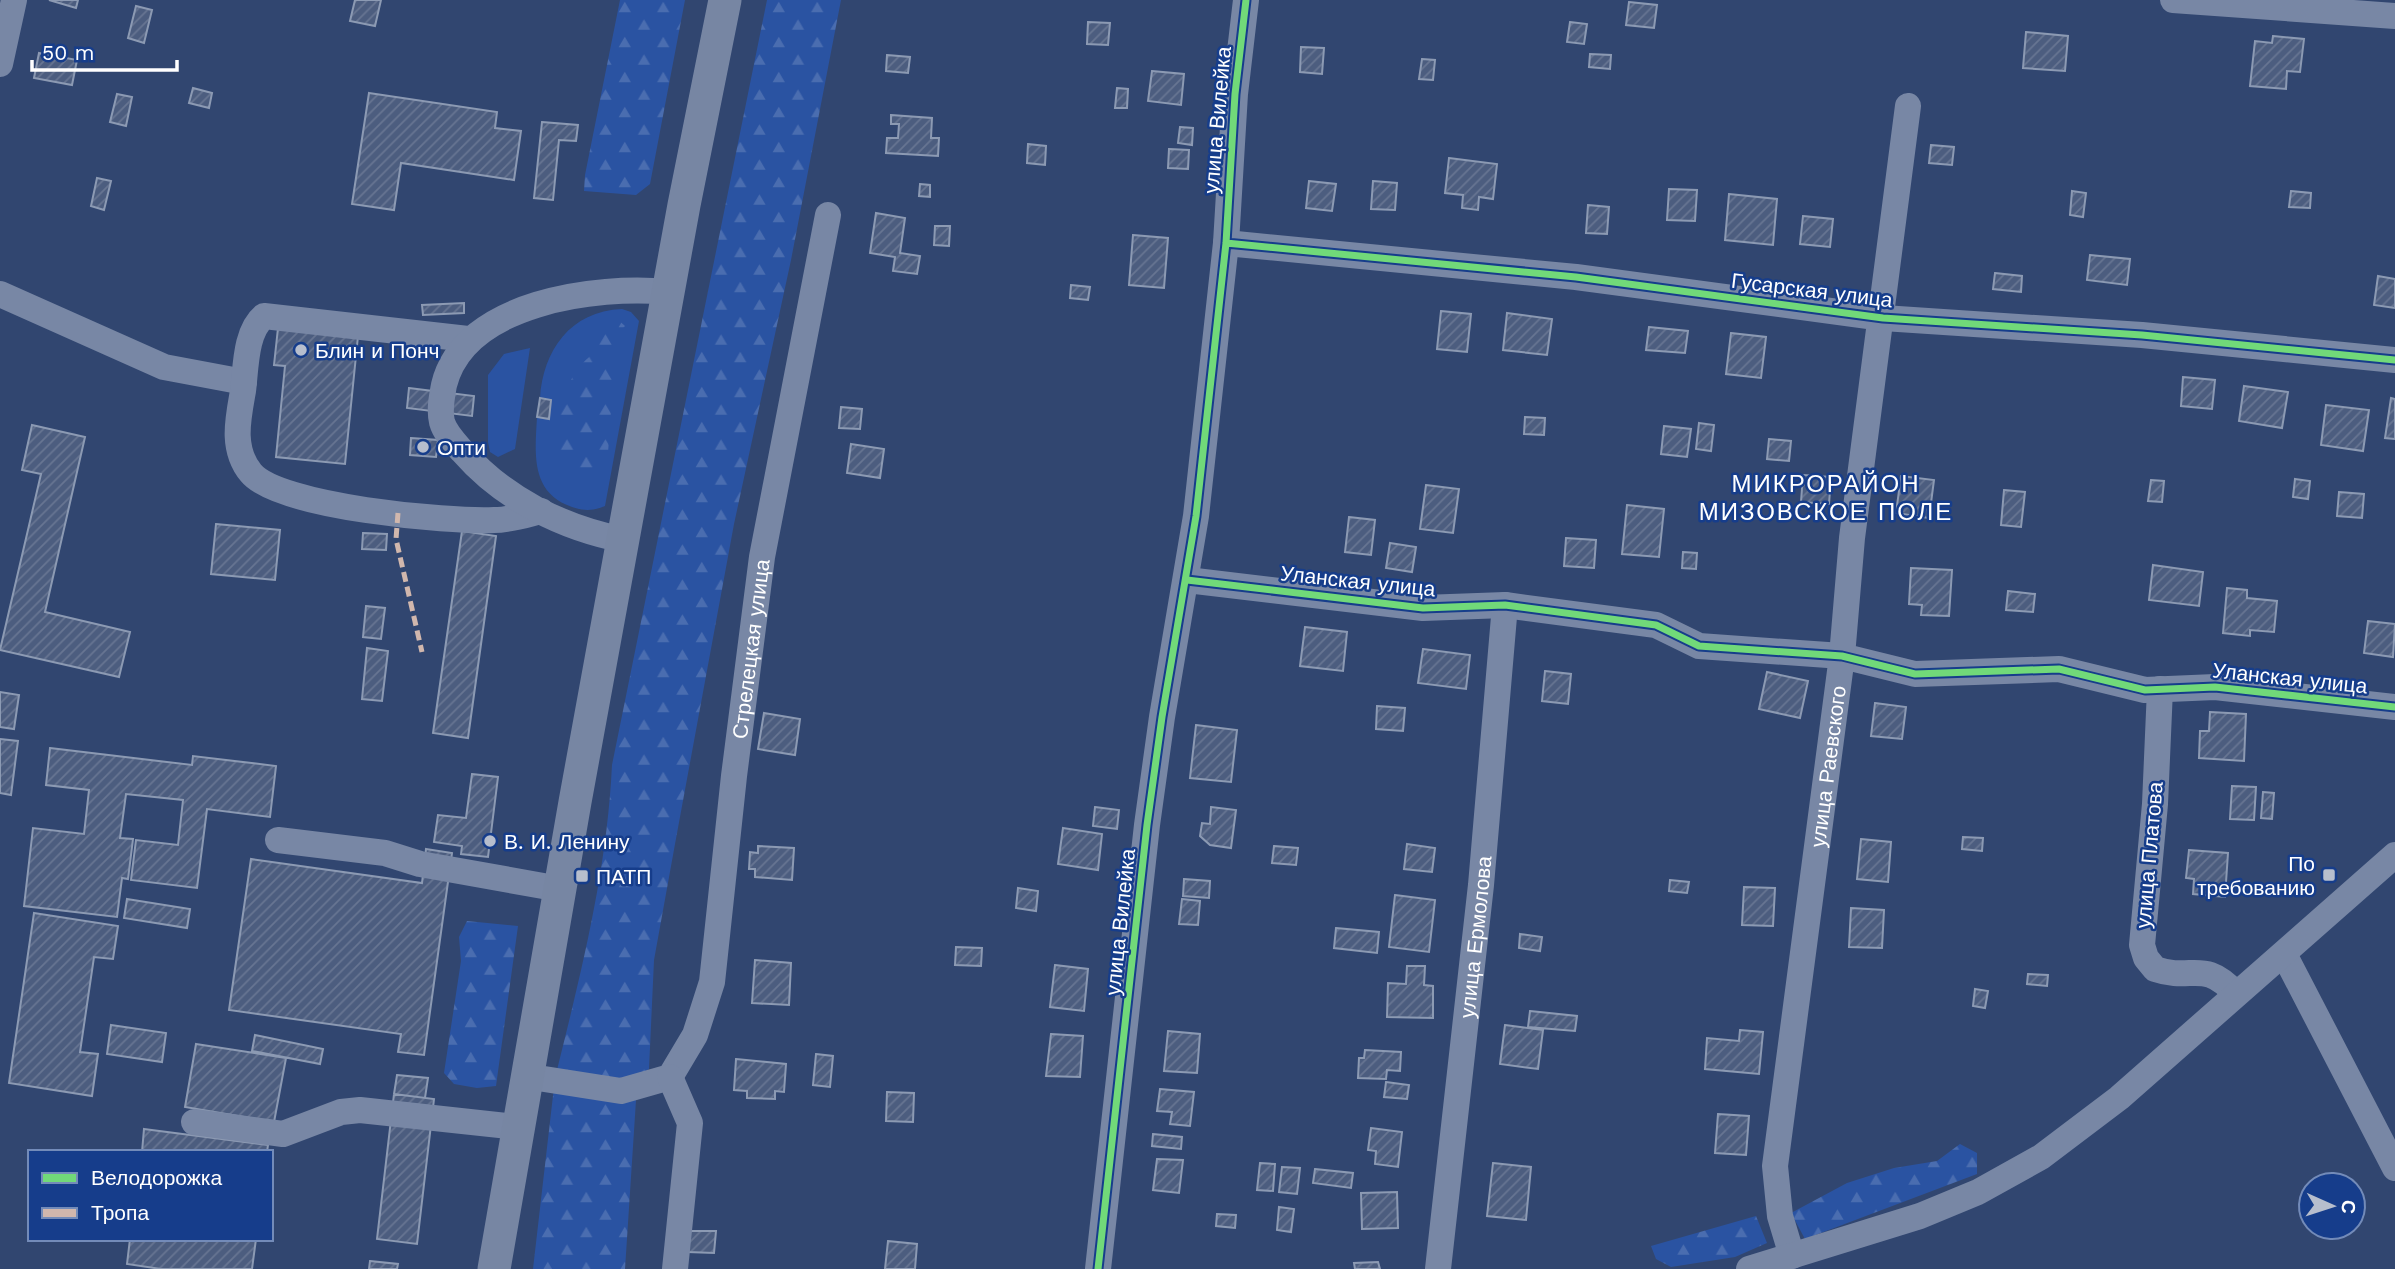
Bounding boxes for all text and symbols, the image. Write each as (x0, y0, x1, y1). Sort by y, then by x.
scale bar (32, 28, 177, 72)
text: 50 m (42, 40, 94, 65)
street label: улица Вилейка (1198, 45, 1236, 195)
street label: Гусарская улица (1730, 268, 1894, 312)
place label: Блин и Понч (315, 338, 440, 363)
marker: Блин и Понч (293, 342, 309, 358)
place label: Опти (437, 435, 486, 460)
marker: Опти (415, 439, 431, 455)
district label: МИКРОРАЙОН МИЗОВСКОЕ ПОЛЕ (1699, 470, 1953, 526)
street label: Стрелецкая улица (726, 557, 774, 740)
street label: Уланская улица (1279, 560, 1437, 602)
street label: Уланская улица (2211, 657, 2369, 699)
street label: улица Раевского (1804, 684, 1851, 849)
street label: улица Платова (2130, 780, 2168, 929)
place label: В. И. Ленину (504, 829, 630, 854)
marker: В. И. Ленину (482, 833, 498, 849)
street label: улица Вилейка (1100, 847, 1140, 997)
place label: По требованию (2197, 851, 2315, 900)
street label: улица Ермолова (1454, 855, 1496, 1020)
place label: ПАТП (596, 864, 651, 889)
marker: По требованию (2321, 867, 2337, 883)
marker: ПАТП (574, 868, 590, 884)
legend (28, 1150, 273, 1241)
text: Велодорожка (91, 1165, 222, 1190)
north arrow (2297, 1171, 2367, 1241)
text: С (2337, 1199, 2360, 1215)
text: Тропа (91, 1200, 149, 1225)

